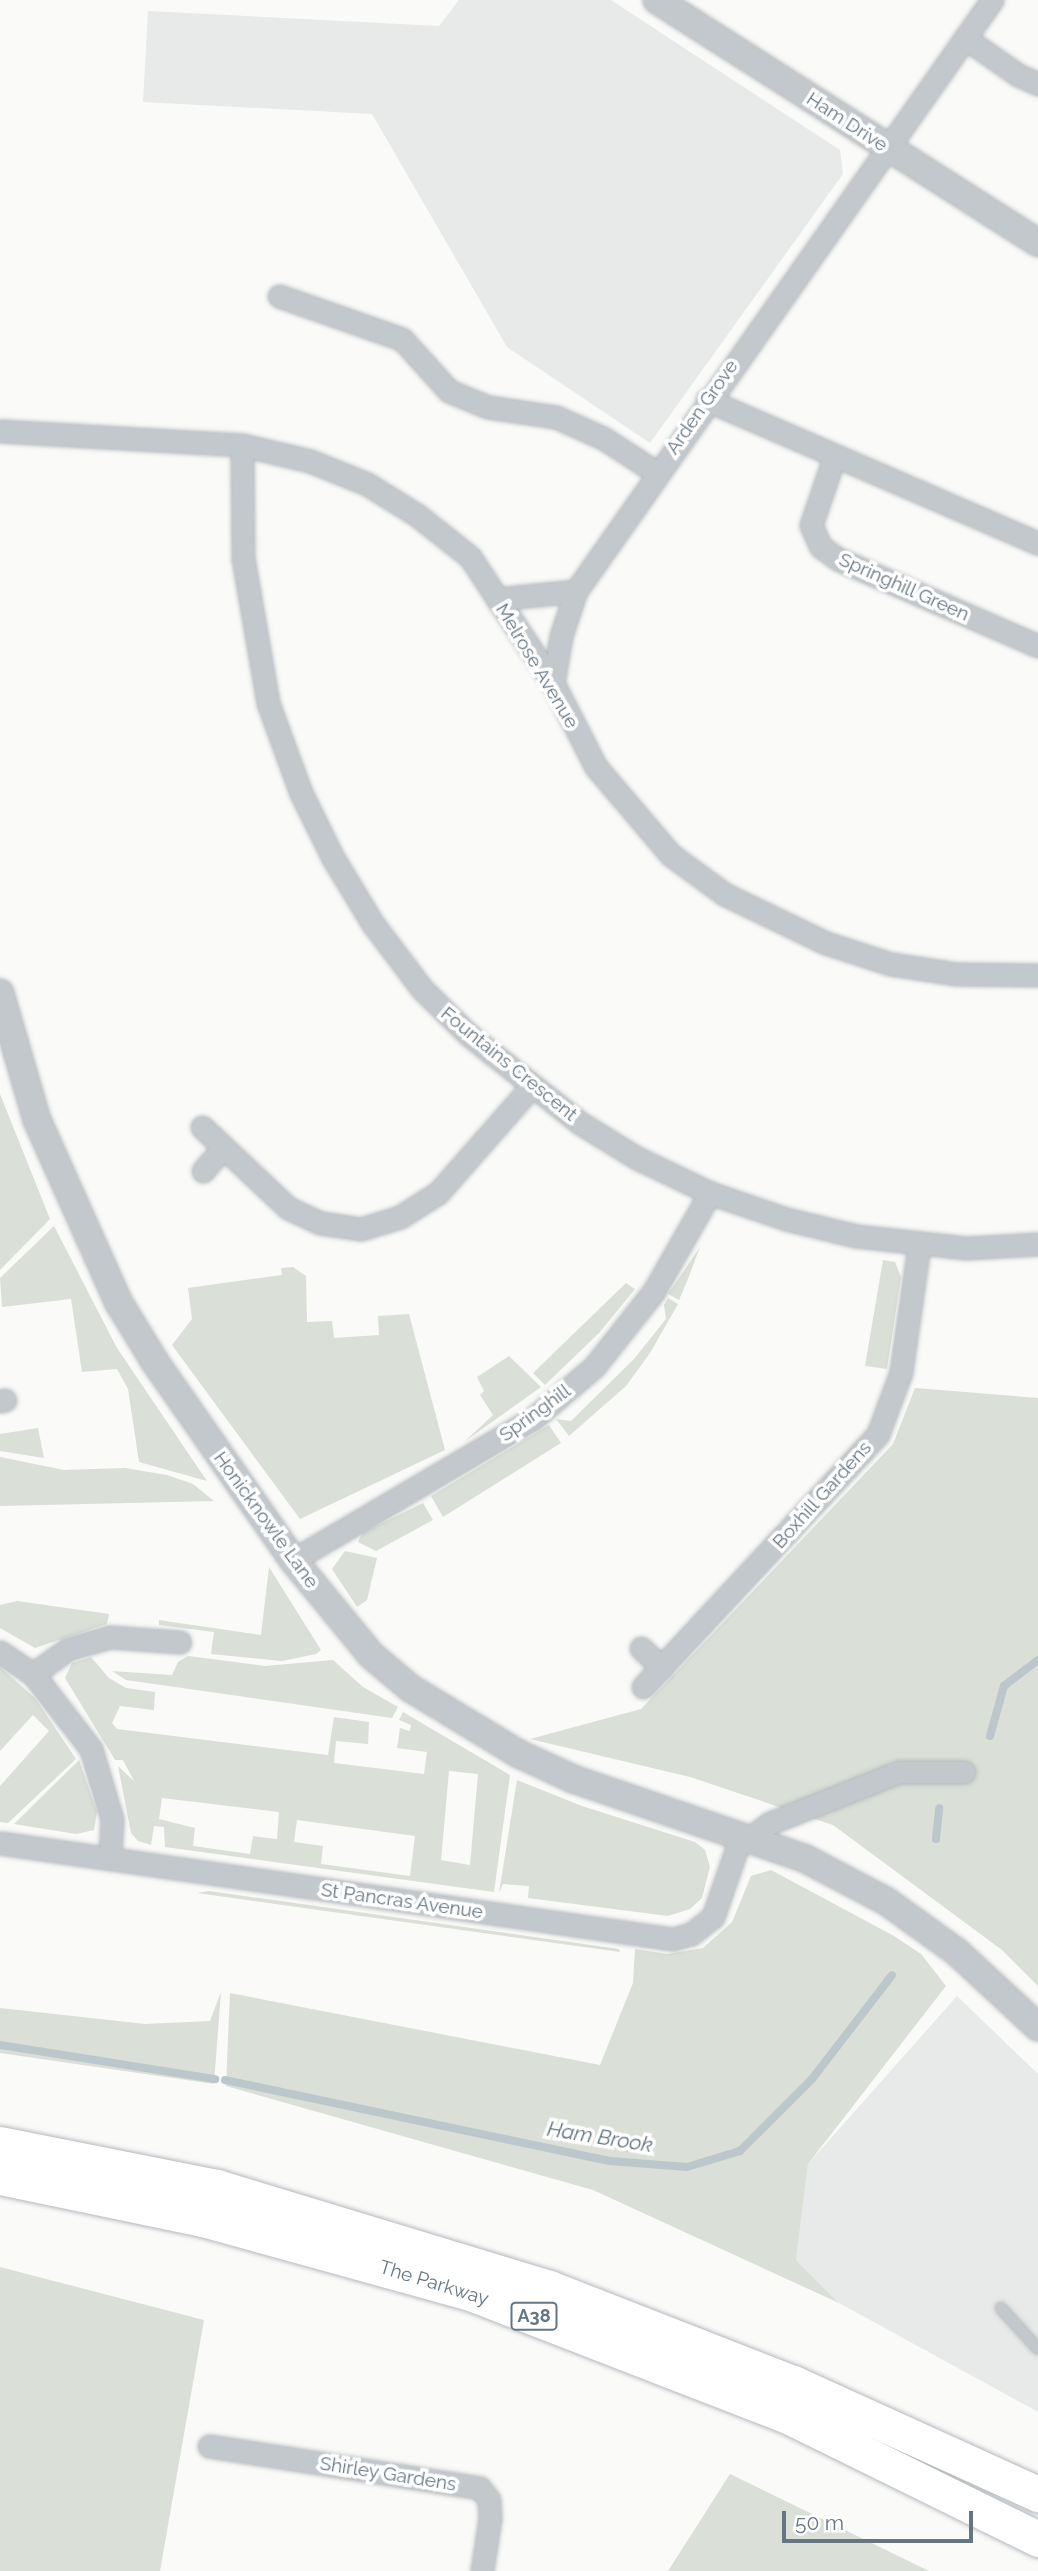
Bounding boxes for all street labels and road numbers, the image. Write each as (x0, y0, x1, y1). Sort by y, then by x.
street label: Ham Drive (802, 87, 892, 157)
street label: Arden Grove (661, 355, 743, 459)
street label: Springhill Green (835, 548, 973, 626)
street label: Melrose Avenue (491, 599, 583, 733)
street label: Fountains Crescent (436, 1002, 582, 1126)
street label: Springhill (495, 1380, 575, 1446)
street label: Boxhill Gardens (768, 1436, 876, 1554)
street label: Honicknowle Lane (209, 1447, 323, 1593)
street label: St Pancras Avenue (319, 1878, 485, 1924)
street label: The Parkway (377, 2256, 491, 2310)
road number: A38 (510, 2302, 558, 2330)
street label: Shirley Gardens (318, 2452, 458, 2496)

